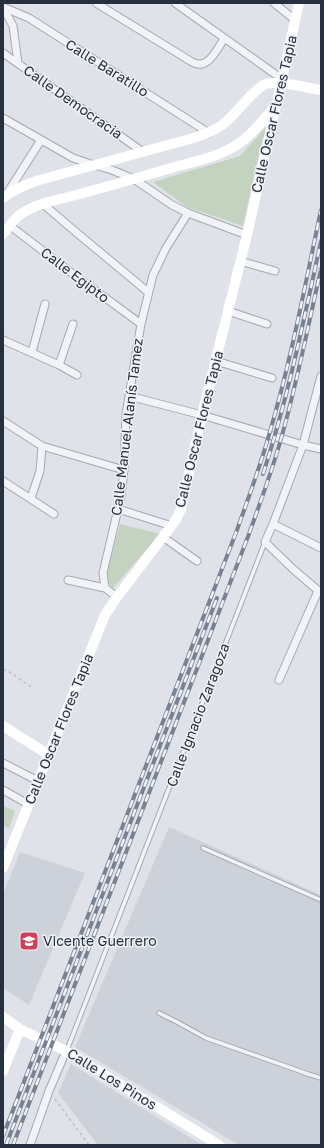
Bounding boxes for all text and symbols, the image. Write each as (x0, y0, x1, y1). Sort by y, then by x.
street label: Calle Oscar Flores Tapia (247, 33, 300, 194)
street label: Calle Baratillo (63, 35, 152, 100)
street label: Calle Democracia (21, 61, 126, 142)
street label: Calle Egipto (38, 243, 113, 306)
street label: Calle Manuel Alanís Tamez (107, 337, 146, 517)
street label: Calle Oscar Flores Tapia (171, 349, 226, 509)
street label: Calle Ignacio Zaragoza (162, 641, 233, 789)
street label: Calle Oscar Flores Tapia (20, 651, 97, 807)
school or university icon: Vicente Guerrero (18, 930, 40, 952)
place label: Vicente Guerrero (43, 932, 157, 949)
street label: Calle Los Pinos (64, 1044, 160, 1113)

